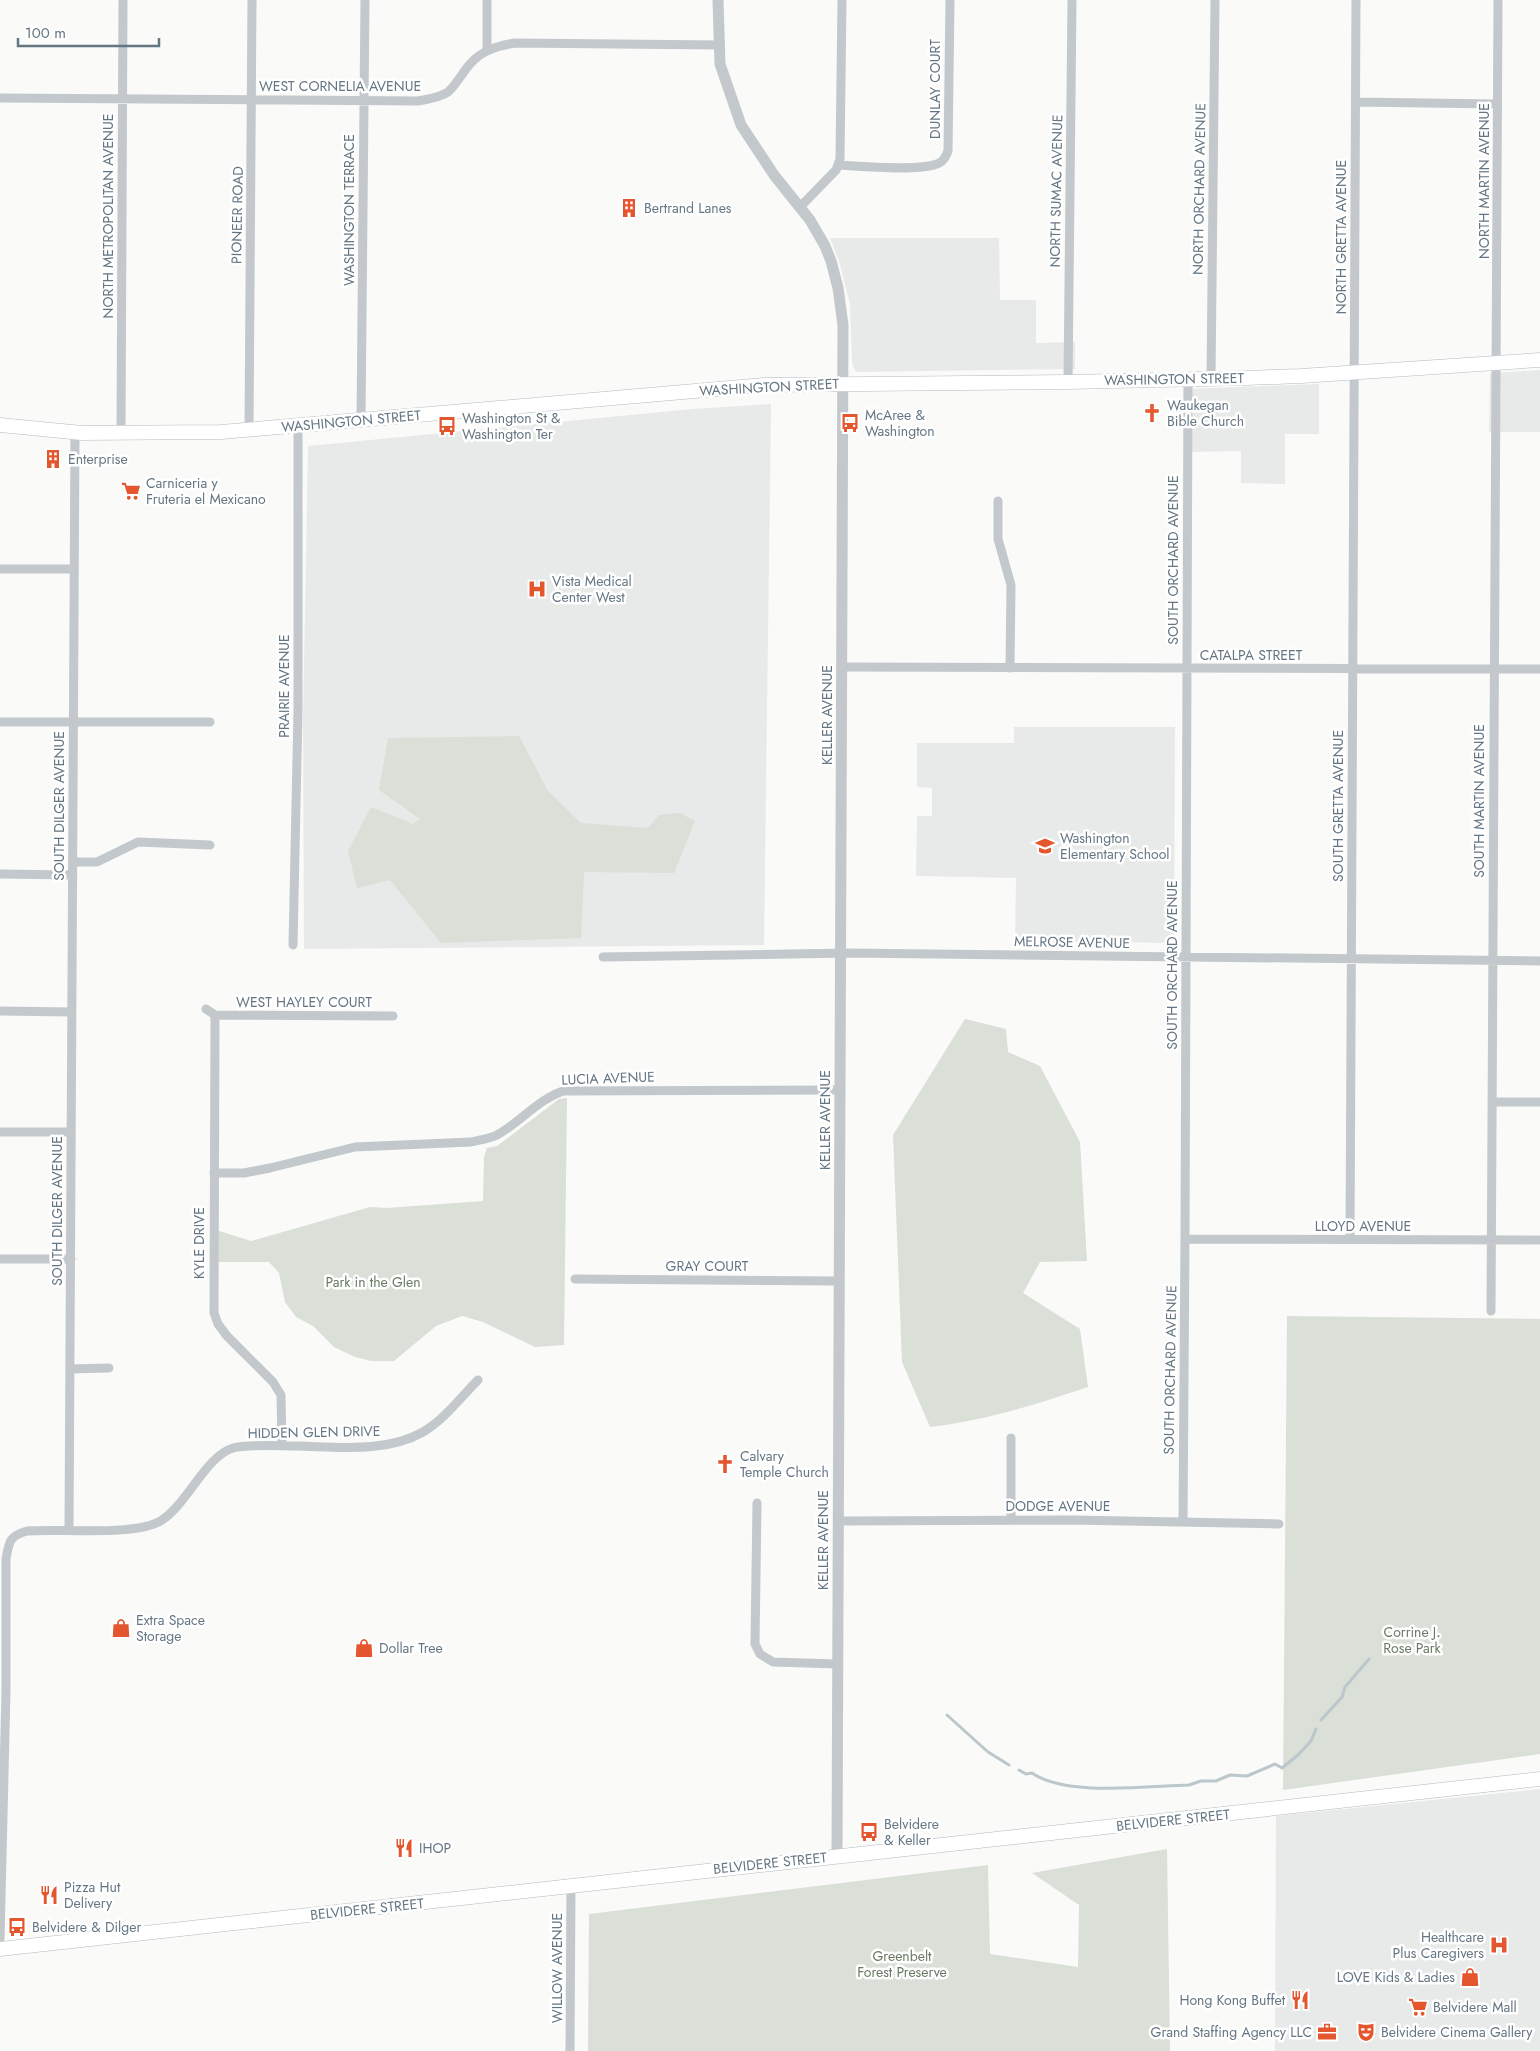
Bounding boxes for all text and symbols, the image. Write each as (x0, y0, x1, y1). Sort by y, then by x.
scale bar (18, 15, 159, 47)
text: 100 m (25, 22, 66, 44)
street label: DUNLAY COURT (925, 39, 945, 139)
street label: WEST CORNELIA AVENUE (259, 76, 421, 96)
street label: NORTH ORCHARD AVENUE (1188, 103, 1210, 275)
street label: NORTH MARTIN AVENUE (1474, 103, 1494, 259)
street label: NORTH METROPOLITAN AVENUE (98, 114, 118, 318)
street label: NORTH SUMAC AVENUE (1045, 114, 1067, 268)
street label: WASHINGTON TERRACE (339, 134, 359, 286)
street label: NORTH GRETTA AVENUE (1331, 160, 1351, 314)
street label: PIONEER ROAD (226, 166, 248, 264)
building icon: Bertrand Lanes (618, 197, 640, 219)
place label: Bertrand Lanes (644, 198, 732, 218)
street label: WASHINGTON STREET (1104, 368, 1245, 390)
street label: WASHINGTON STREET (699, 373, 840, 401)
place label: Waukegan Bible Church (1167, 395, 1244, 431)
church icon: Waukegan Bible Church (1141, 402, 1163, 424)
street label: WASHINGTON STREET (280, 405, 422, 437)
place label: McAree & Washington (865, 405, 935, 441)
place label: Washington St & Washington Ter (462, 408, 561, 444)
bus stop icon: McAree & Washington (839, 412, 861, 434)
bus stop icon: Washington St & Washington Ter (436, 415, 458, 437)
building icon: Enterprise (42, 448, 64, 470)
place label: Enterprise (68, 449, 128, 469)
place label: Carniceria y Fruteria el Mexicano (146, 473, 266, 509)
street label: SOUTH ORCHARD AVENUE (1163, 475, 1183, 645)
supermarket icon: Carniceria y Fruteria el Mexicano (120, 480, 142, 502)
place label: Vista Medical Center West (552, 571, 632, 607)
hospital icon: Vista Medical Center West (526, 578, 548, 600)
street label: PRAIRIE AVENUE (274, 634, 294, 738)
street label: CATALPA STREET (1200, 645, 1303, 665)
street label: KELLER AVENUE (817, 665, 837, 765)
street label: SOUTH MARTIN AVENUE (1469, 724, 1489, 878)
street label: SOUTH GRETTA AVENUE (1328, 730, 1348, 882)
street label: SOUTH DILGER AVENUE (49, 731, 69, 881)
place label: Washington Elementary School (1060, 828, 1170, 864)
school or university icon: Washington Elementary School (1034, 835, 1056, 857)
street label: SOUTH ORCHARD AVENUE (1162, 880, 1182, 1050)
street label: MELROSE AVENUE (1014, 931, 1130, 953)
street label: WEST HAYLEY COURT (236, 992, 372, 1012)
street label: LUCIA AVENUE (561, 1066, 655, 1090)
street label: KELLER AVENUE (815, 1070, 835, 1170)
street label: SOUTH DILGER AVENUE (47, 1136, 67, 1286)
street label: KYLE DRIVE (189, 1207, 209, 1279)
street label: LLOYD AVENUE (1315, 1216, 1411, 1236)
street label: GRAY COURT (666, 1256, 749, 1276)
park label: Park in the Glen (325, 1272, 421, 1292)
street label: SOUTH ORCHARD AVENUE (1159, 1285, 1181, 1455)
street label: HIDDEN GLEN DRIVE (247, 1421, 381, 1443)
place label: Calvary Temple Church (740, 1446, 829, 1482)
church icon: Calvary Temple Church (714, 1453, 736, 1475)
street label: KELLER AVENUE (813, 1490, 833, 1590)
street label: DODGE AVENUE (1006, 1496, 1110, 1516)
place label: Extra Space Storage (136, 1610, 205, 1646)
shop icon: Extra Space Storage (110, 1617, 132, 1639)
park label: Corrine J. Rose Park (1383, 1622, 1442, 1658)
shop icon: Dollar Tree (353, 1637, 375, 1659)
place label: Dollar Tree (379, 1638, 443, 1658)
street label: BELVIDERE STREET (1115, 1804, 1231, 1836)
place label: Belvidere & Keller (884, 1814, 939, 1850)
bus stop icon: Belvidere & Keller (858, 1821, 880, 1843)
restaurant icon: IHOP (393, 1837, 415, 1859)
place label: IHOP (419, 1838, 451, 1858)
street label: BELVIDERE STREET (712, 1847, 828, 1879)
place label: Pizza Hut Delivery (64, 1877, 121, 1913)
restaurant icon: Pizza Hut Delivery (38, 1884, 60, 1906)
street label: BELVIDERE STREET (309, 1893, 425, 1925)
street label: WILLOW AVENUE (547, 1913, 567, 2023)
bus stop icon: Belvidere & Dilger (6, 1916, 28, 1938)
place label: Belvidere & Dilger (32, 1917, 141, 1937)
place label: Healthcare Plus Caregivers (1393, 1927, 1484, 1963)
hospital icon: Healthcare Plus Caregivers (1488, 1934, 1510, 1956)
park label: Greenbelt Forest Preserve (857, 1946, 947, 1982)
shop icon: LOVE Kids & Ladies (1459, 1966, 1481, 1988)
place label: LOVE Kids & Ladies (1337, 1967, 1455, 1987)
restaurant icon: Hong Kong Buffet (1289, 1989, 1311, 2011)
place label: Hong Kong Buffet (1179, 1990, 1286, 2010)
supermarket icon: Belvidere Mall (1407, 1996, 1429, 2018)
place label: Belvidere Mall (1433, 1997, 1517, 2017)
office icon: Grand Staffing Agency LLC (1316, 2021, 1338, 2043)
theatre icon: Belvidere Cinema Gallery (1355, 2021, 1377, 2043)
place label: Grand Staffing Agency LLC (1151, 2022, 1312, 2042)
place label: Belvidere Cinema Gallery (1381, 2022, 1533, 2042)

